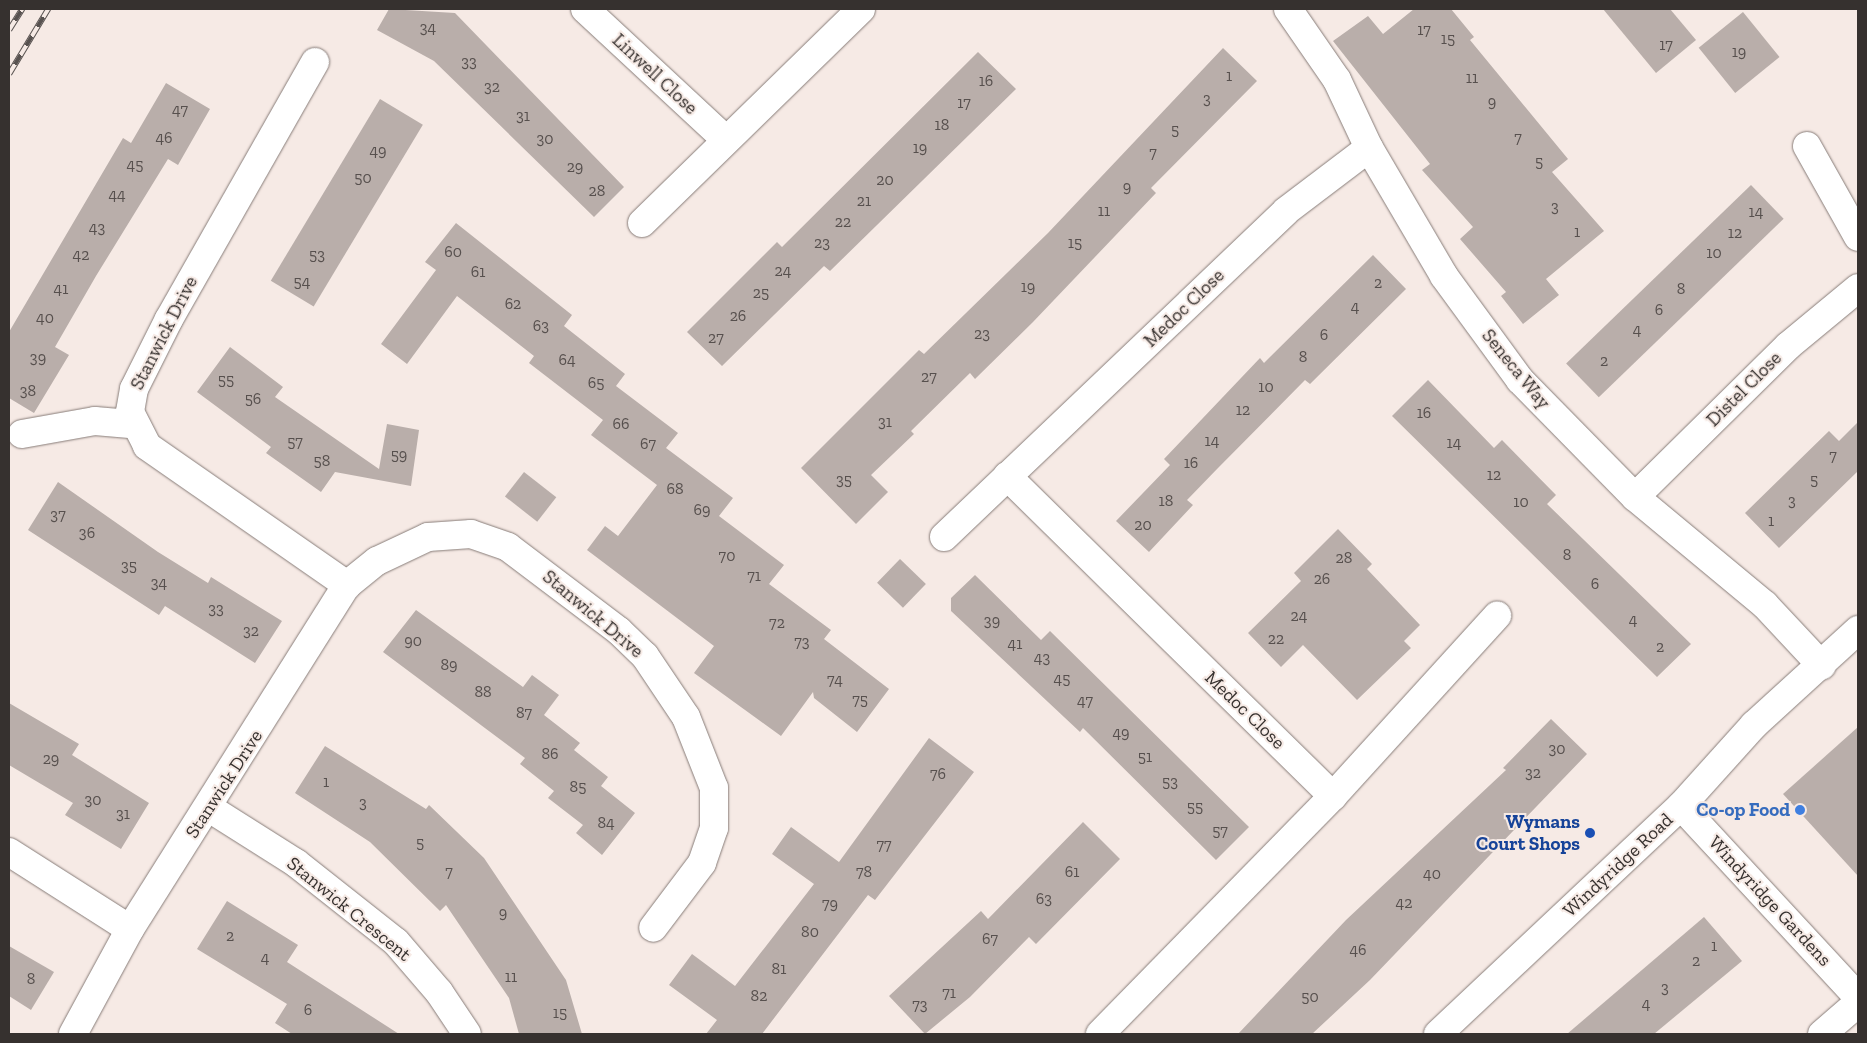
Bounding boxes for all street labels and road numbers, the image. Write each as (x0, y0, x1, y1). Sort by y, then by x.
street label: Linwell Close (608, 29, 702, 119)
street label: Medoc Close (1139, 264, 1229, 352)
street label: Stanwick Drive (126, 272, 202, 394)
street label: Seneca Way (1477, 324, 1555, 414)
street label: Distel Close (1702, 347, 1786, 431)
street label: Stanwick Drive (538, 565, 648, 663)
street label: Medoc Close (1200, 666, 1290, 754)
street label: Stanwick Drive (181, 726, 267, 842)
street label: Windyridge Road (1558, 808, 1678, 922)
street label: Windyridge Gardens (1704, 831, 1836, 971)
street label: Stanwick Crescent (282, 852, 416, 966)

